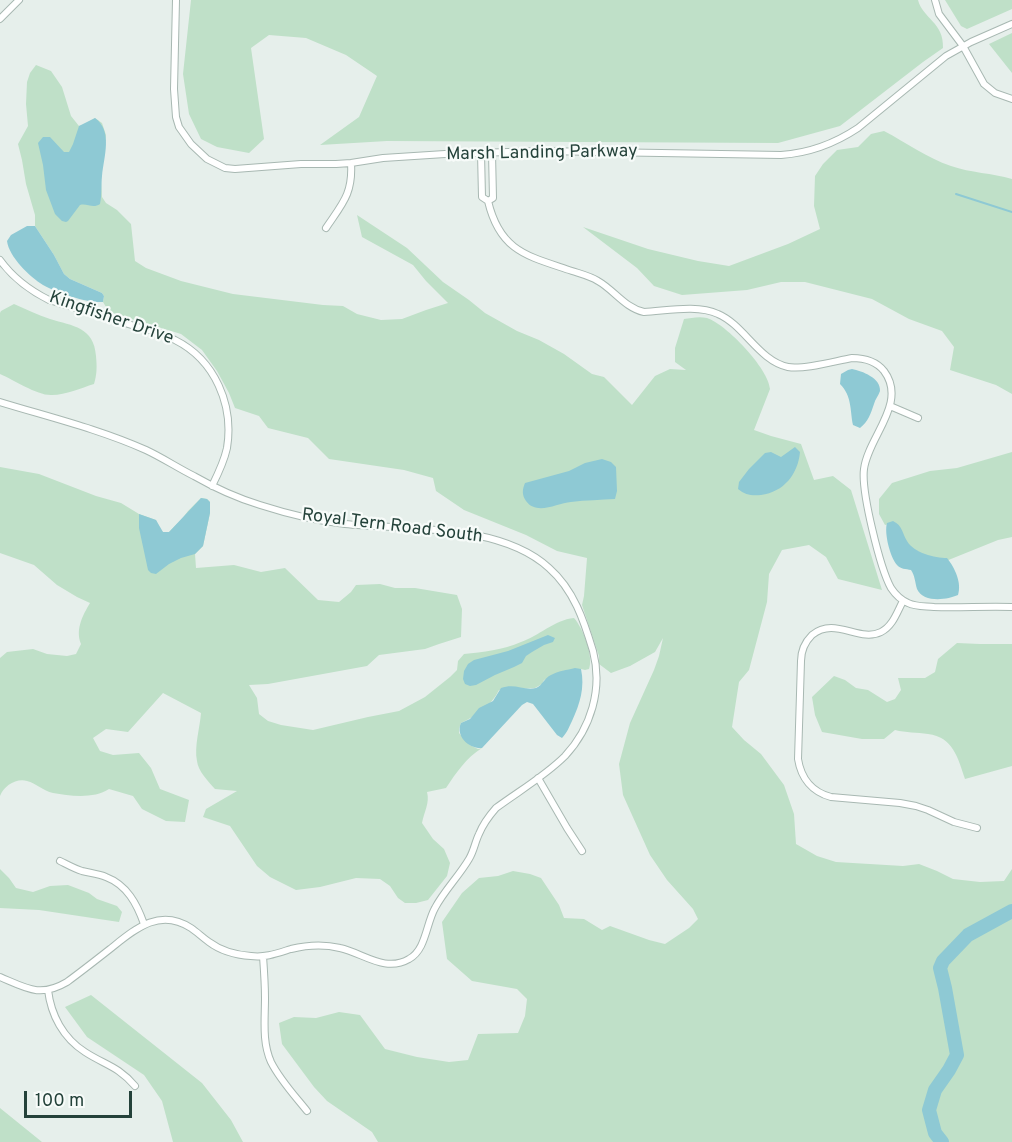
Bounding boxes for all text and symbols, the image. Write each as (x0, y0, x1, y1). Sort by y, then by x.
street label: Marsh Landing Parkway (446, 142, 638, 166)
street label: Kingfisher Drive (46, 288, 176, 350)
street label: Royal Tern Road South (300, 505, 484, 549)
scale bar (27, 1079, 135, 1117)
text: 100 m (35, 1090, 84, 1113)

